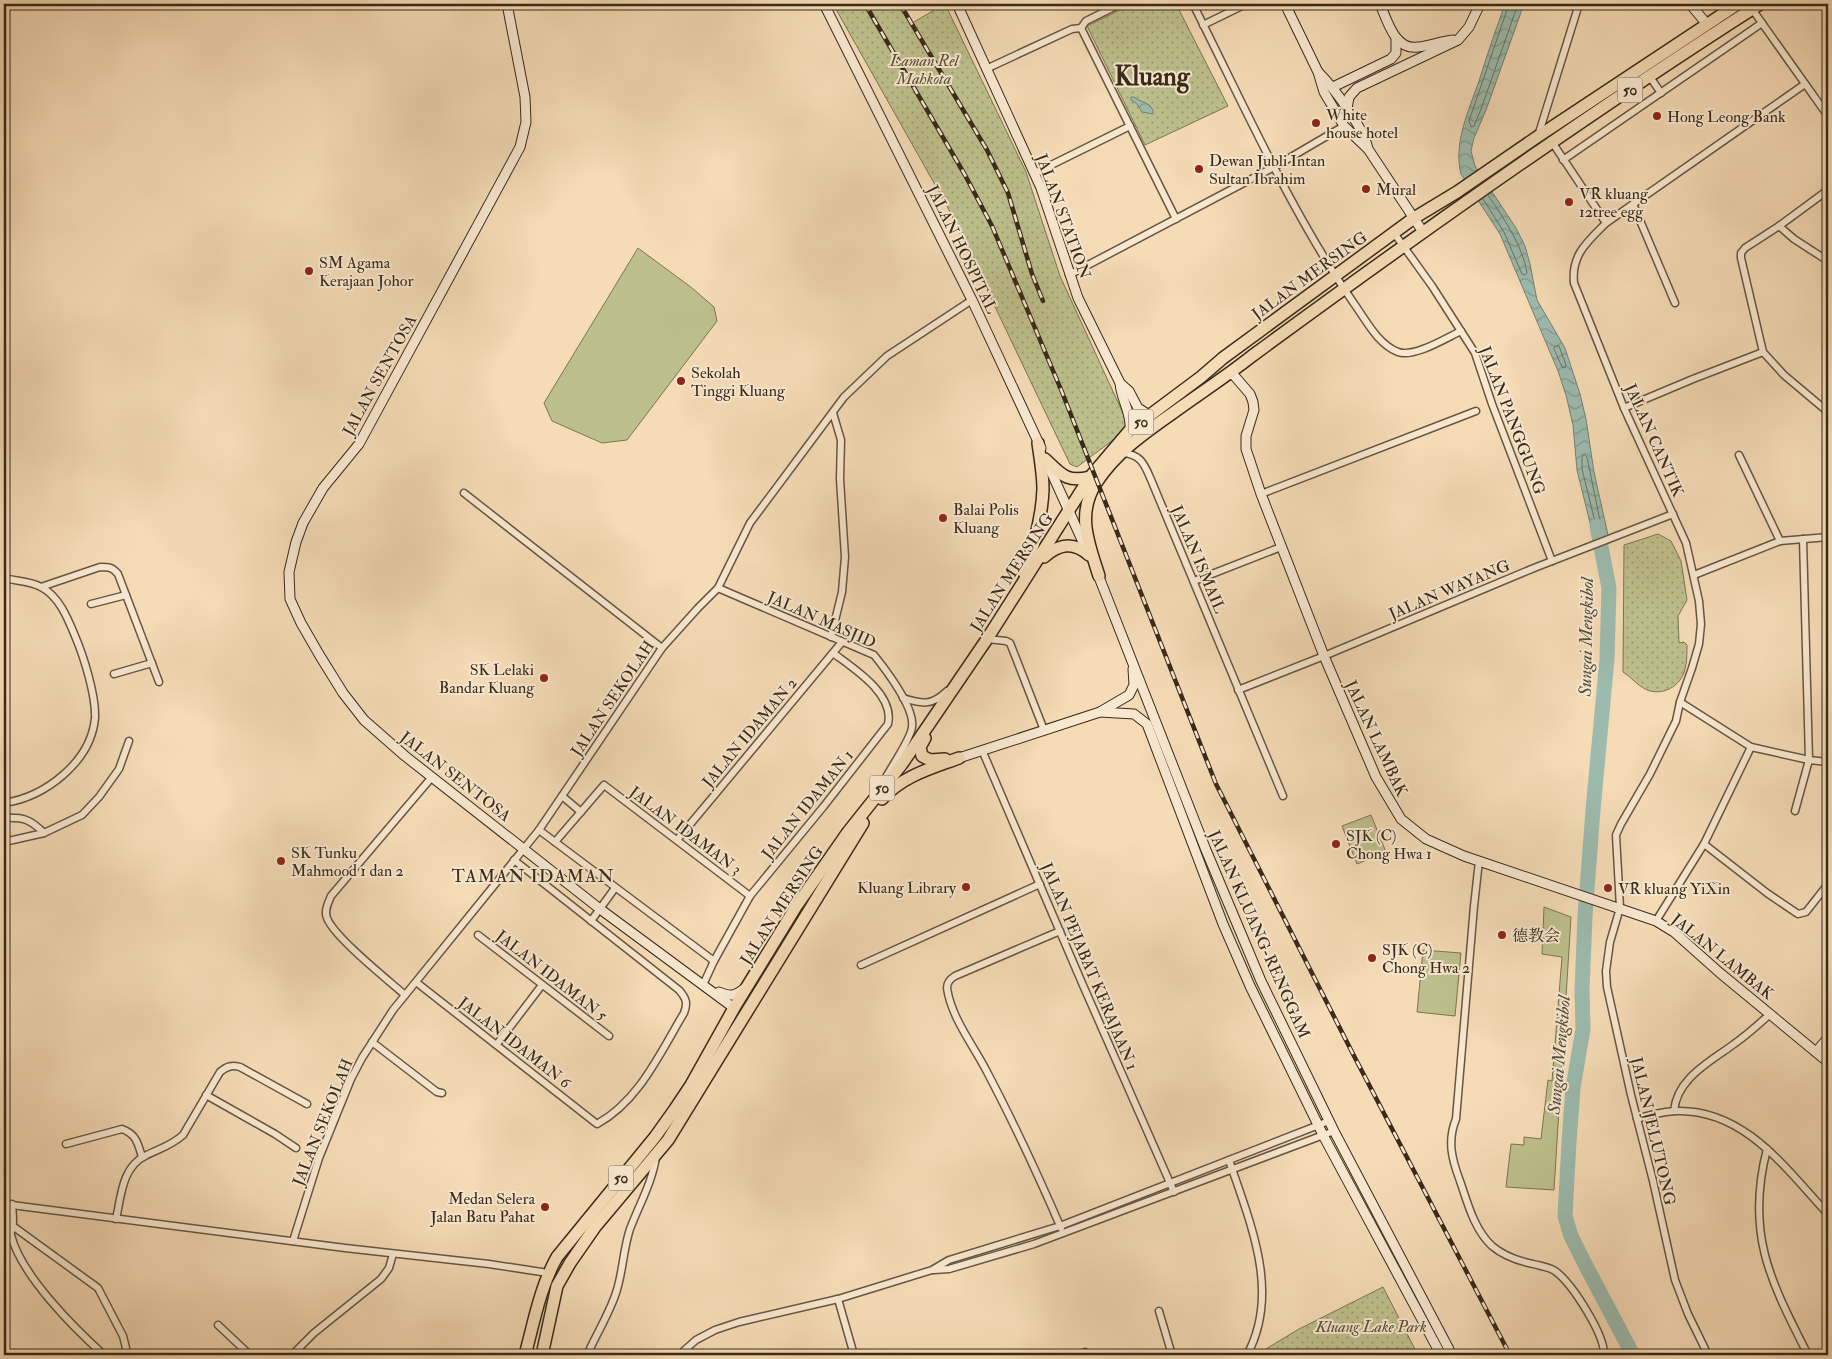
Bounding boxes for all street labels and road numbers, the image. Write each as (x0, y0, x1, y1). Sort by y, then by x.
road number: 50 (1618, 78, 1642, 102)
street label: JALAN STATION (1030, 150, 1095, 283)
street label: JALAN HOSPITAL (921, 181, 1002, 318)
street label: JALAN MERSING (1247, 227, 1372, 326)
street label: JALAN SENTOSA (338, 312, 422, 441)
street label: JALAN PANGGUNG (1473, 342, 1550, 498)
street label: JALAN CANTIK (1619, 380, 1688, 501)
road number: 50 (1128, 410, 1154, 434)
street label: JALAN ISMAIL (1165, 501, 1230, 617)
street label: JALAN MERSING (965, 509, 1059, 637)
street label: JALAN WAYANG (1385, 555, 1513, 626)
street label: JALAN MASJID (763, 587, 879, 654)
street label: JALAN SEKOLAH (566, 637, 660, 762)
street label: JALAN IDAMAN 2 (697, 674, 802, 793)
street label: JALAN LAMBAK (1339, 676, 1412, 801)
street label: JALAN SENTOSA (395, 727, 515, 827)
street label: JALAN IDAMAN 1 (757, 746, 859, 865)
road number: 50 (870, 776, 894, 800)
street label: JALAN IDAMAN 3 (624, 782, 745, 880)
street label: JALAN KLUANG-RENGGAM (1203, 826, 1314, 1042)
street label: JALAN MERSING (735, 842, 829, 970)
street label: JALAN PEJABAT KERAJAAN 1 (1035, 859, 1142, 1074)
street label: JALAN LAMBAK (1666, 909, 1778, 1005)
street label: JALAN IDAMAN 5 (490, 925, 611, 1026)
street label: JALAN IDAMAN 6 (453, 992, 575, 1094)
street label: JALAN JELUTONG (1625, 1054, 1680, 1207)
street label: JALAN SEKOLAH (288, 1056, 359, 1190)
road number: 50 (608, 1166, 634, 1190)

